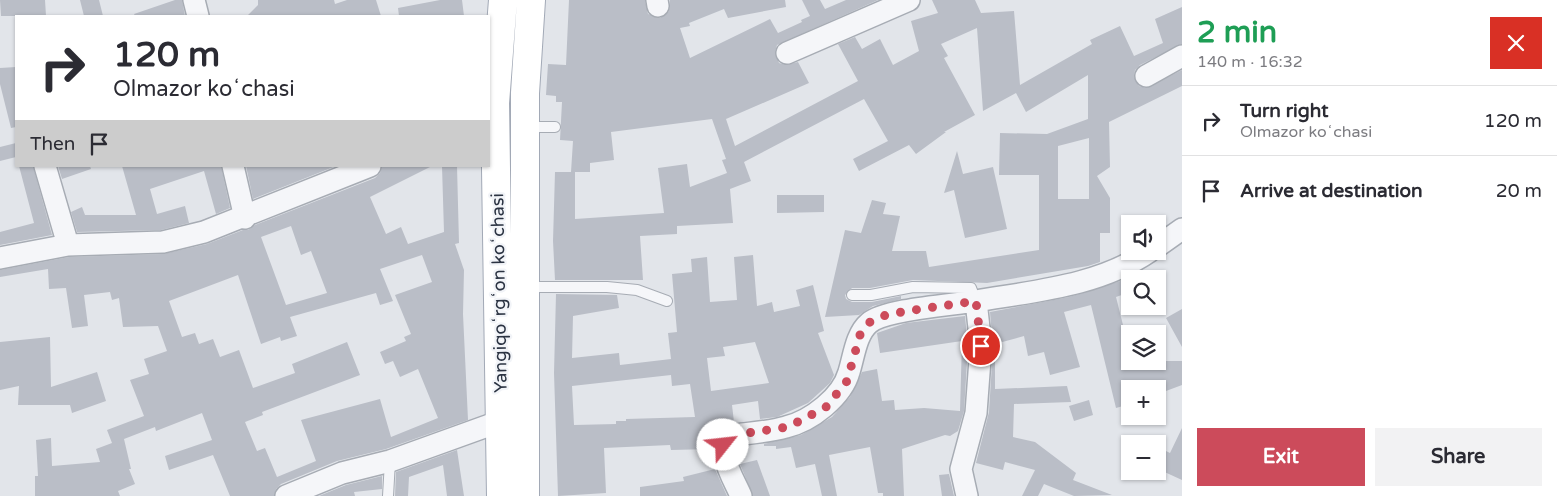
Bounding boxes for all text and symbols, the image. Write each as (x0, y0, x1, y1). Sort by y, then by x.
text: 2 min (1197, 14, 1277, 51)
button: close (1490, 17, 1542, 69)
text: 120 m (113, 34, 220, 76)
icon: right (30, 35, 95, 100)
text: 140 m · 16:32 (1197, 52, 1303, 72)
text: Olmazor koʻchasi (113, 76, 295, 102)
text: Turn right (1240, 100, 1328, 122)
icon: right (1197, 107, 1225, 135)
text: 120 m (1484, 110, 1542, 132)
text: Olmazor koʻchasi (1240, 122, 1372, 142)
icon: arrive (85, 130, 113, 158)
text: Then (30, 133, 75, 155)
icon: arrive (1197, 177, 1225, 205)
text: Arrive at destination (1240, 180, 1423, 202)
text: 20 m (1496, 180, 1542, 202)
street label: Yangiqoʻrgʻon koʻchasi (486, 193, 512, 393)
map controls (1121, 215, 1166, 480)
button: sound (1121, 215, 1166, 260)
button: search (1121, 270, 1166, 315)
pin (960, 325, 1002, 367)
button: layers (1121, 325, 1166, 370)
icon: arrive (967, 332, 995, 360)
button: + (1121, 380, 1166, 425)
position arrow (696, 418, 748, 470)
button: Exit (1197, 428, 1365, 486)
button: Share (1375, 428, 1542, 486)
button: − (1121, 435, 1166, 480)

